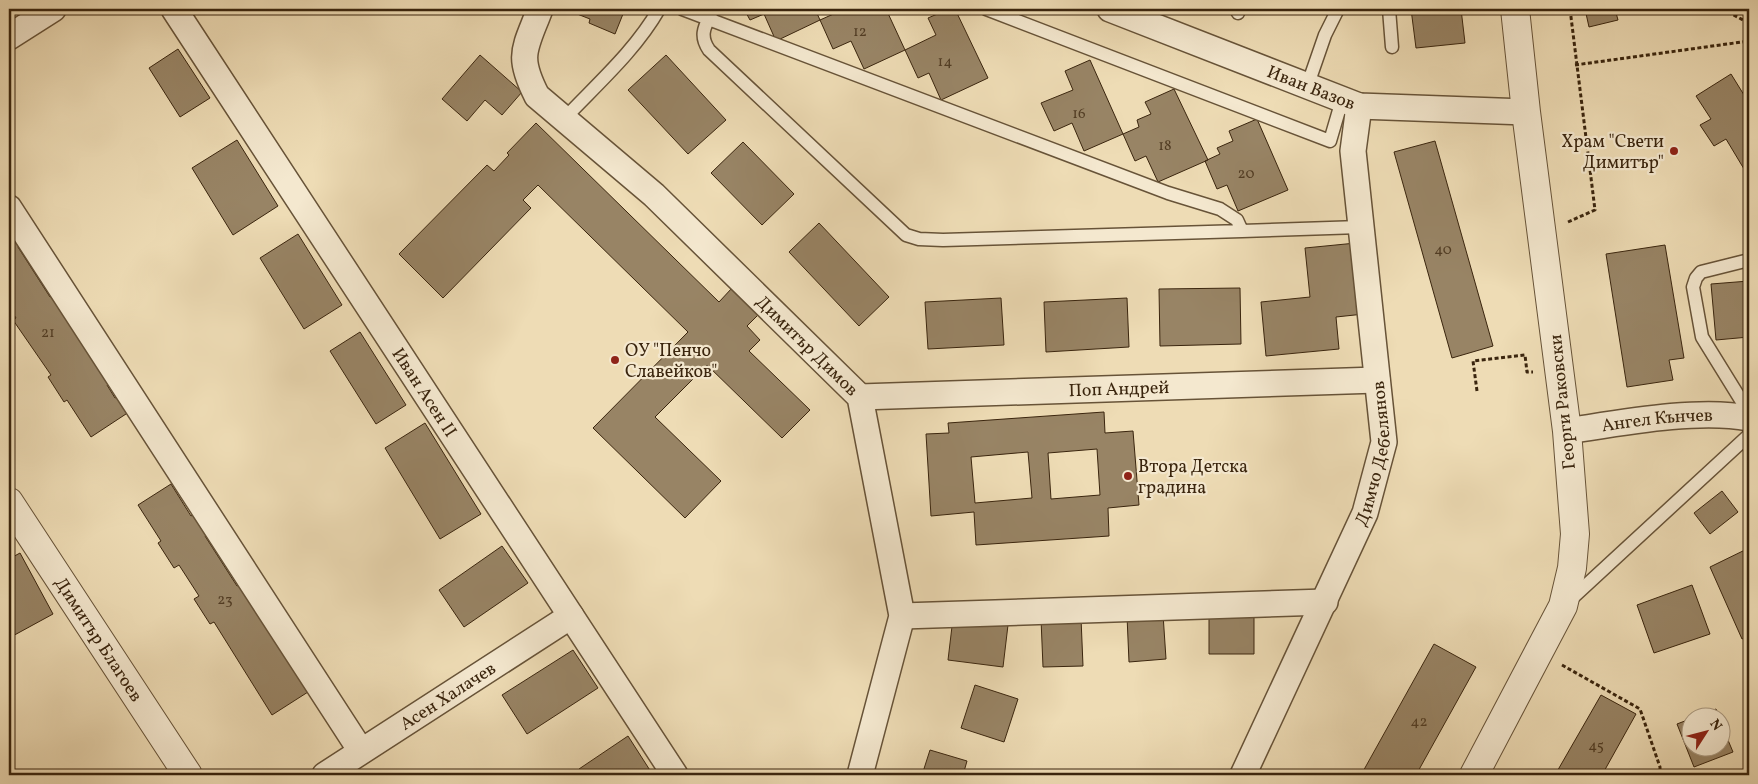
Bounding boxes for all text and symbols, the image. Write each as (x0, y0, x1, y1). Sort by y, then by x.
house number: 12 (853, 22, 867, 43)
house number: 14 (938, 52, 952, 73)
street label: Иван Вазов (1263, 60, 1359, 117)
house number: 16 (1072, 104, 1086, 125)
place label: Храм "Свети Димитър" (1561, 130, 1664, 176)
house number: 18 (1158, 136, 1172, 157)
marker: Храм "Свети Димитър" (1668, 145, 1680, 157)
house number: 20 (1238, 164, 1254, 185)
house number: 40 (1434, 240, 1452, 261)
street label: Димитър Димов (749, 290, 863, 403)
house number: 21 (41, 323, 55, 344)
street label: Георги Раковски (1544, 333, 1583, 471)
place label: ОУ "Пенчо Славейков" (625, 339, 717, 385)
street label: Иван Асен II (385, 343, 462, 443)
marker: ОУ "Пенчо Славейков" (609, 354, 621, 366)
street label: Поп Андрей (1068, 376, 1170, 404)
street label: Димчо Дебелянов (1350, 380, 1399, 531)
street label: Ангел Кънчев (1600, 404, 1713, 439)
place label: Втора Детска градина (1138, 455, 1248, 501)
marker: Втора Детска градина (1122, 470, 1134, 482)
street label: Димитър Благоев (48, 573, 148, 707)
house number: 23 (217, 590, 233, 611)
street label: Асен Халачев (395, 657, 501, 737)
north arrow (1680, 706, 1730, 756)
house number: 42 (1410, 712, 1428, 733)
text: N (1705, 716, 1726, 735)
house number: 45 (1588, 736, 1604, 757)

